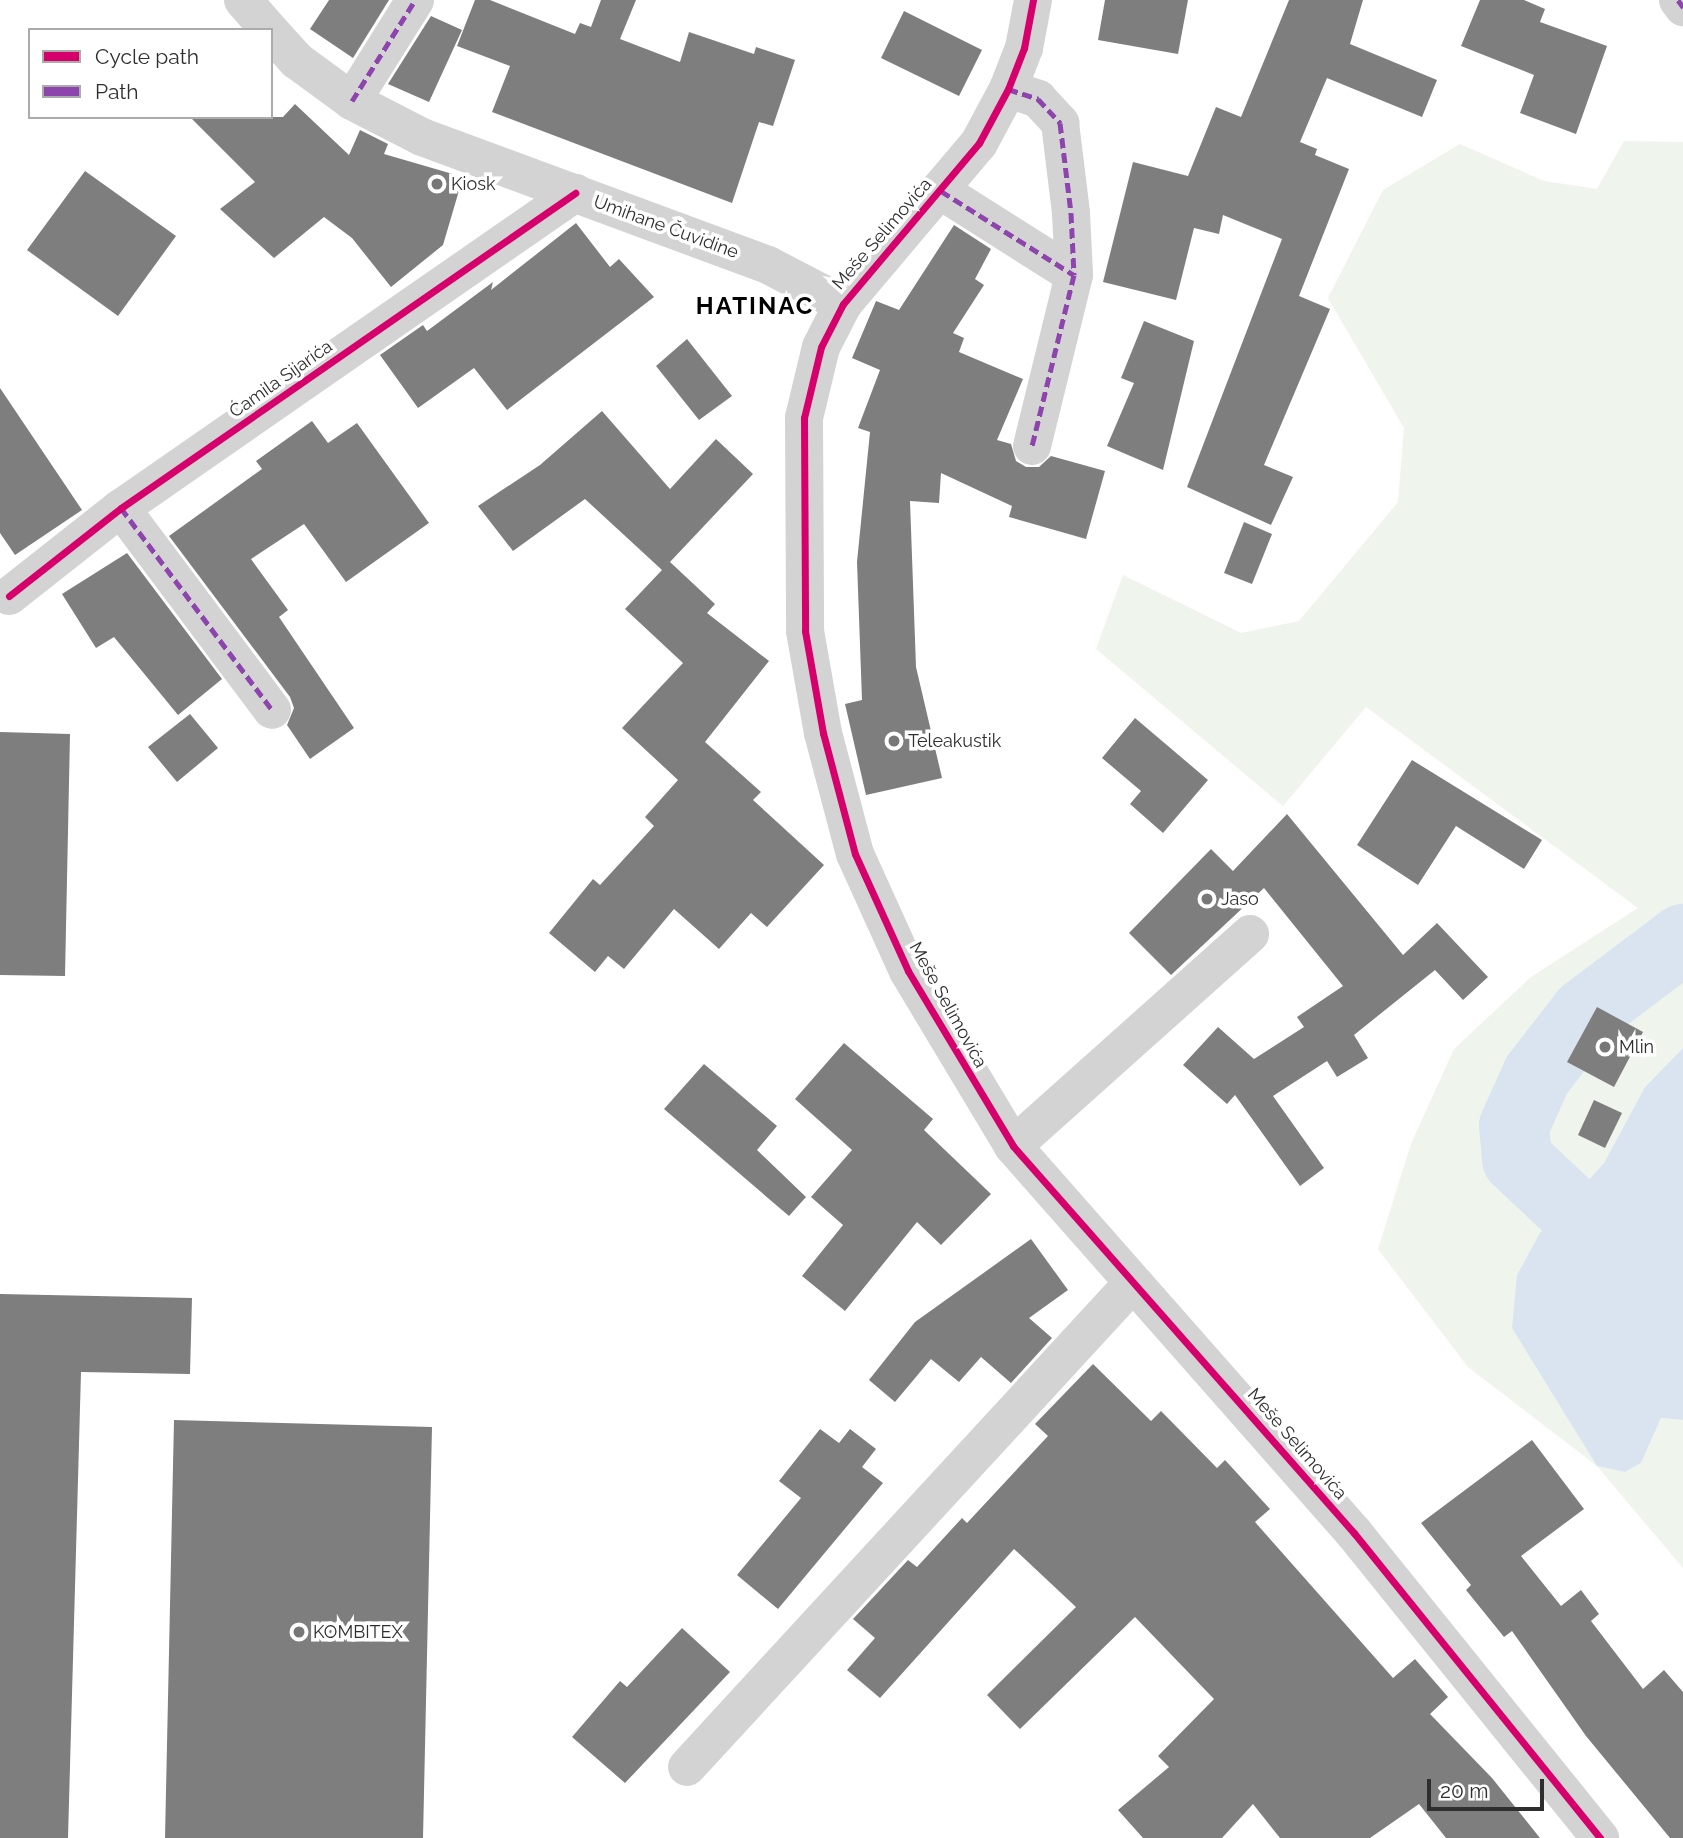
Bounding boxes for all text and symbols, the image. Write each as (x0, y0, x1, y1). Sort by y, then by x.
legend (28, 28, 273, 119)
text: Cycle path (95, 44, 199, 69)
text: Path (95, 79, 139, 104)
place label: Kiosk (451, 173, 495, 195)
street label: Meše Selimovića (828, 174, 936, 294)
marker: Kiosk (429, 176, 445, 192)
street label: Umihane Čuvidine (591, 191, 741, 263)
district label: HATINAC (697, 292, 813, 320)
street label: Ćamila Sijarića (225, 336, 337, 422)
place label: Teleakustik (908, 730, 1001, 752)
marker: Teleakustik (886, 733, 902, 749)
place label: Jaso (1221, 888, 1259, 910)
marker: Jaso (1199, 891, 1215, 907)
street label: Meše Selimovića (904, 938, 992, 1072)
place label: Mlin (1619, 1036, 1654, 1058)
marker: Mlin (1597, 1039, 1613, 1055)
street label: Meše Selimovića (1243, 1384, 1351, 1504)
place label: KOMBITEX (313, 1621, 403, 1643)
marker: KOMBITEX (291, 1624, 307, 1640)
scale bar (1431, 1764, 1548, 1808)
text: 20 m (1440, 1778, 1488, 1803)

